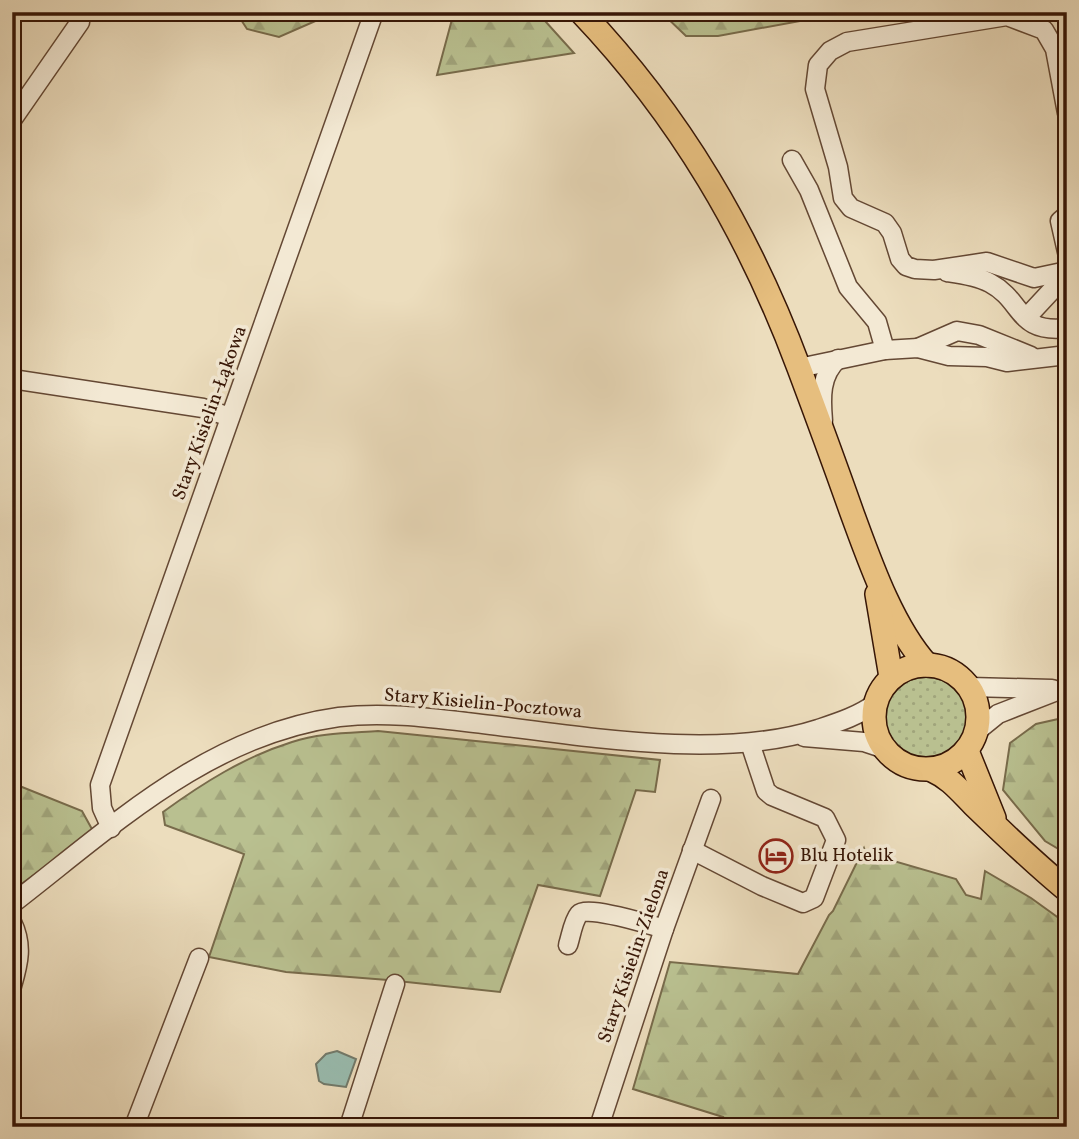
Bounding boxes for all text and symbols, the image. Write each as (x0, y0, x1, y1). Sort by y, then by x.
street label: Stary Kisielin-Łąkowa (166, 322, 254, 504)
street label: Stary Kisielin-Pocztowa (383, 682, 583, 726)
hotel icon: Blu Hotelik (757, 837, 795, 875)
place label: Blu Hotelik (800, 843, 894, 869)
street label: Stary Kisielin-Zielona (592, 865, 676, 1047)

